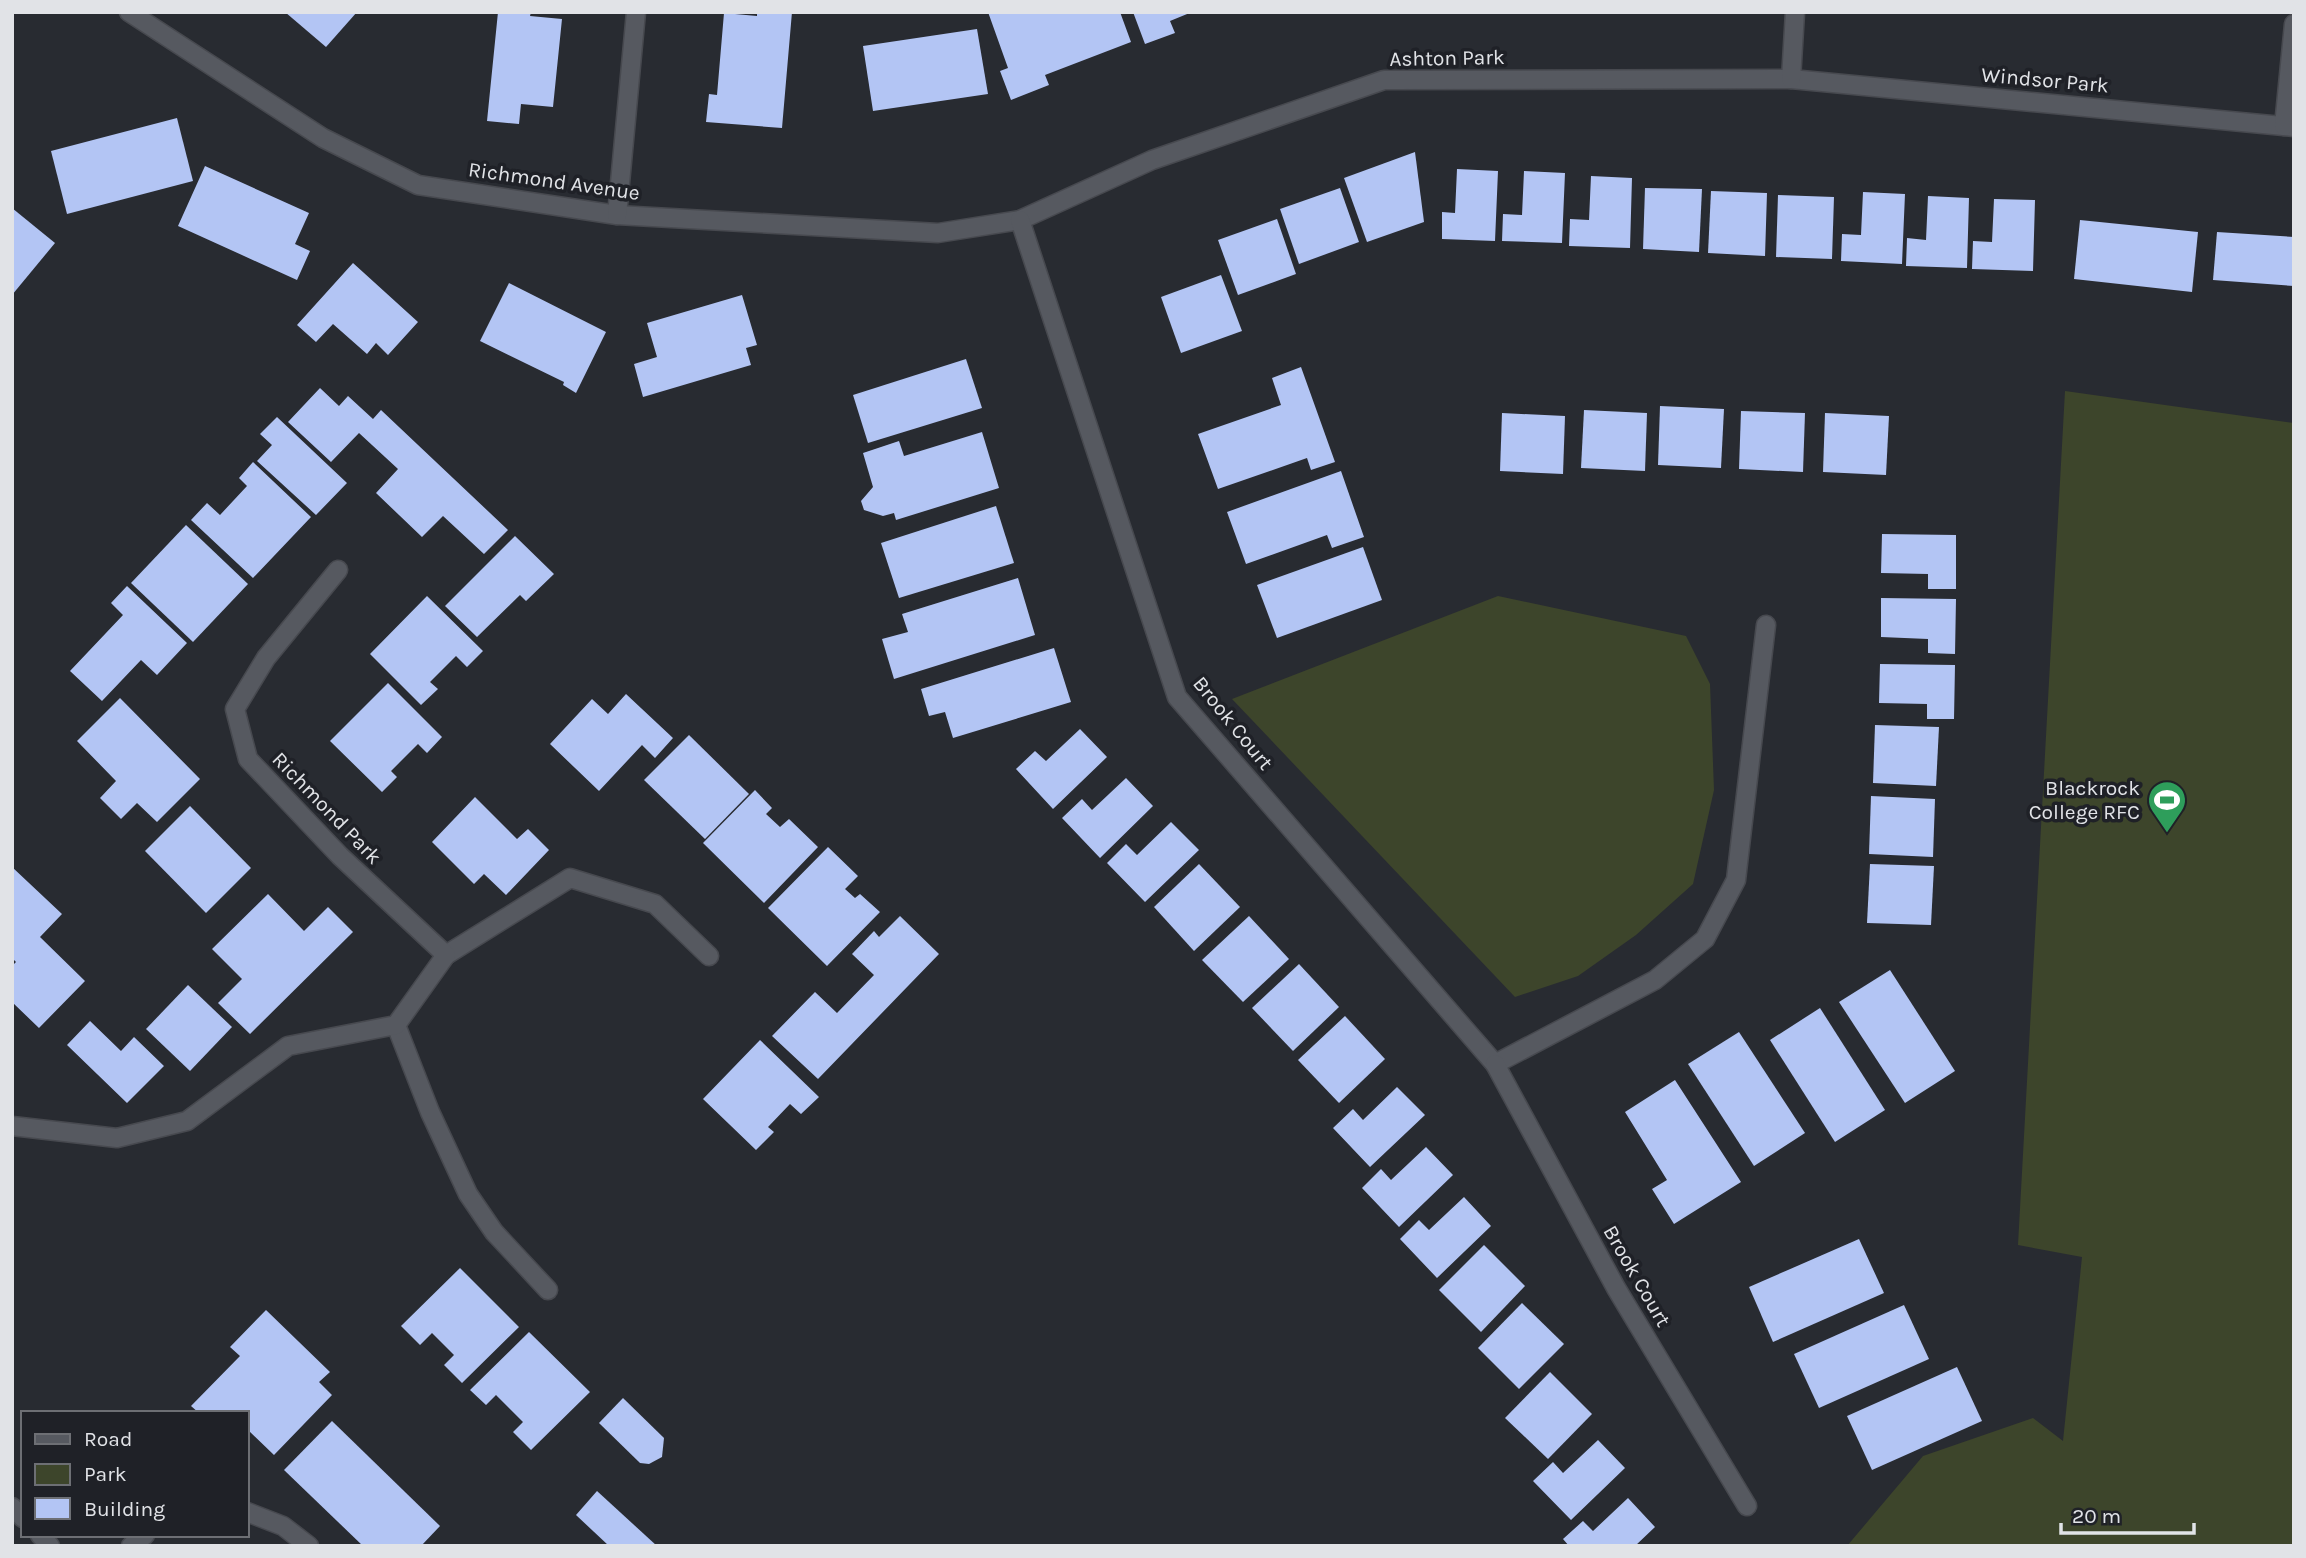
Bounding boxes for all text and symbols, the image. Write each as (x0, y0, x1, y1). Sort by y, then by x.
street label: Ashton Park (1389, 45, 1505, 71)
street label: Windsor Park (1980, 62, 2110, 98)
street label: Richmond Avenue (467, 157, 641, 205)
street label: Brook Court (1188, 672, 1278, 775)
street label: Richmond Park (267, 747, 387, 869)
place label: Blackrock College RFC (2029, 776, 2140, 824)
sports icon: Blackrock College RFC (2146, 779, 2188, 834)
street label: Brook Court (1598, 1221, 1676, 1331)
legend (21, 1411, 248, 1537)
text: Road (84, 1427, 132, 1451)
text: Park (84, 1462, 127, 1486)
scale bar (2061, 1492, 2194, 1536)
text: Building (84, 1497, 165, 1521)
text: 20 m (2072, 1504, 2121, 1528)

